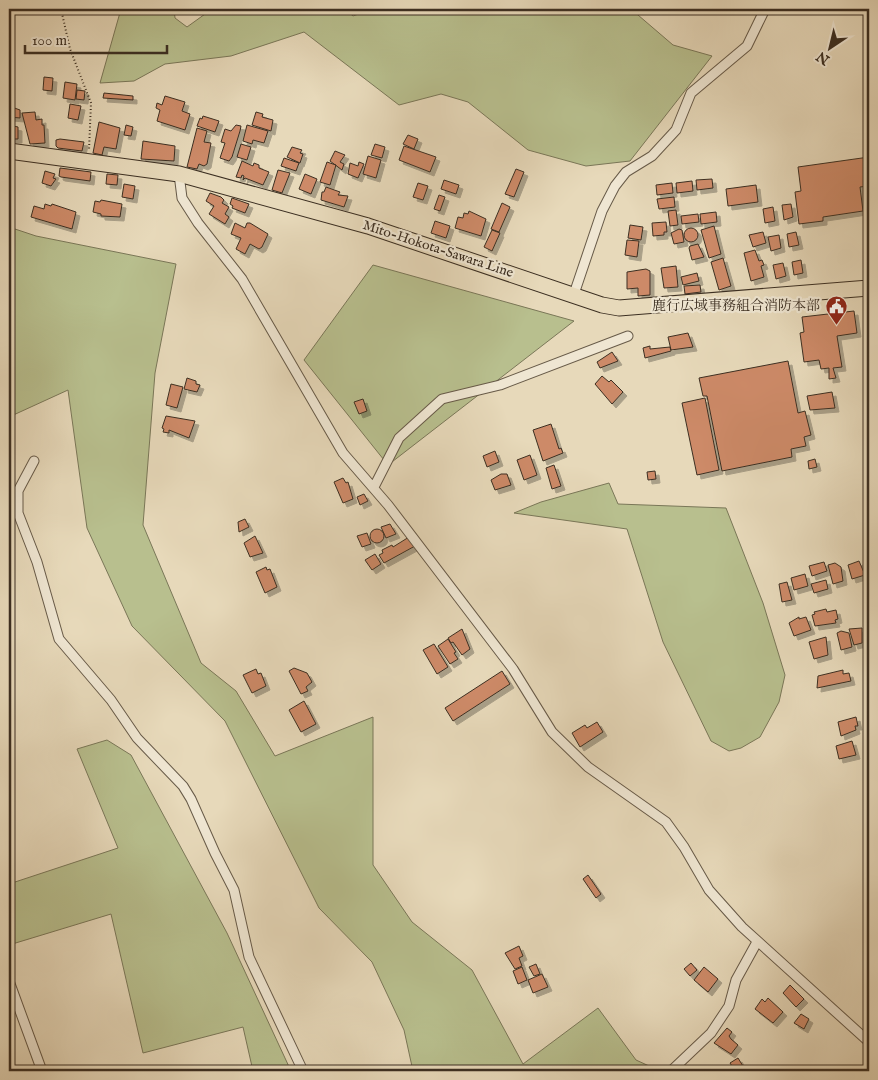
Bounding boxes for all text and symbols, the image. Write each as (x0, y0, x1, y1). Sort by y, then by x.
scale bar (25, 22, 168, 54)
north arrow (806, 22, 856, 72)
text: 100 m (32, 31, 68, 50)
text: N (813, 47, 834, 69)
street label: Mito-Hokota-Sawara Line (360, 216, 516, 282)
public building icon: 鹿行広域事務組合消防本部 (824, 294, 848, 325)
place label: 鹿行広域事務組合消防本部 (652, 297, 820, 315)

